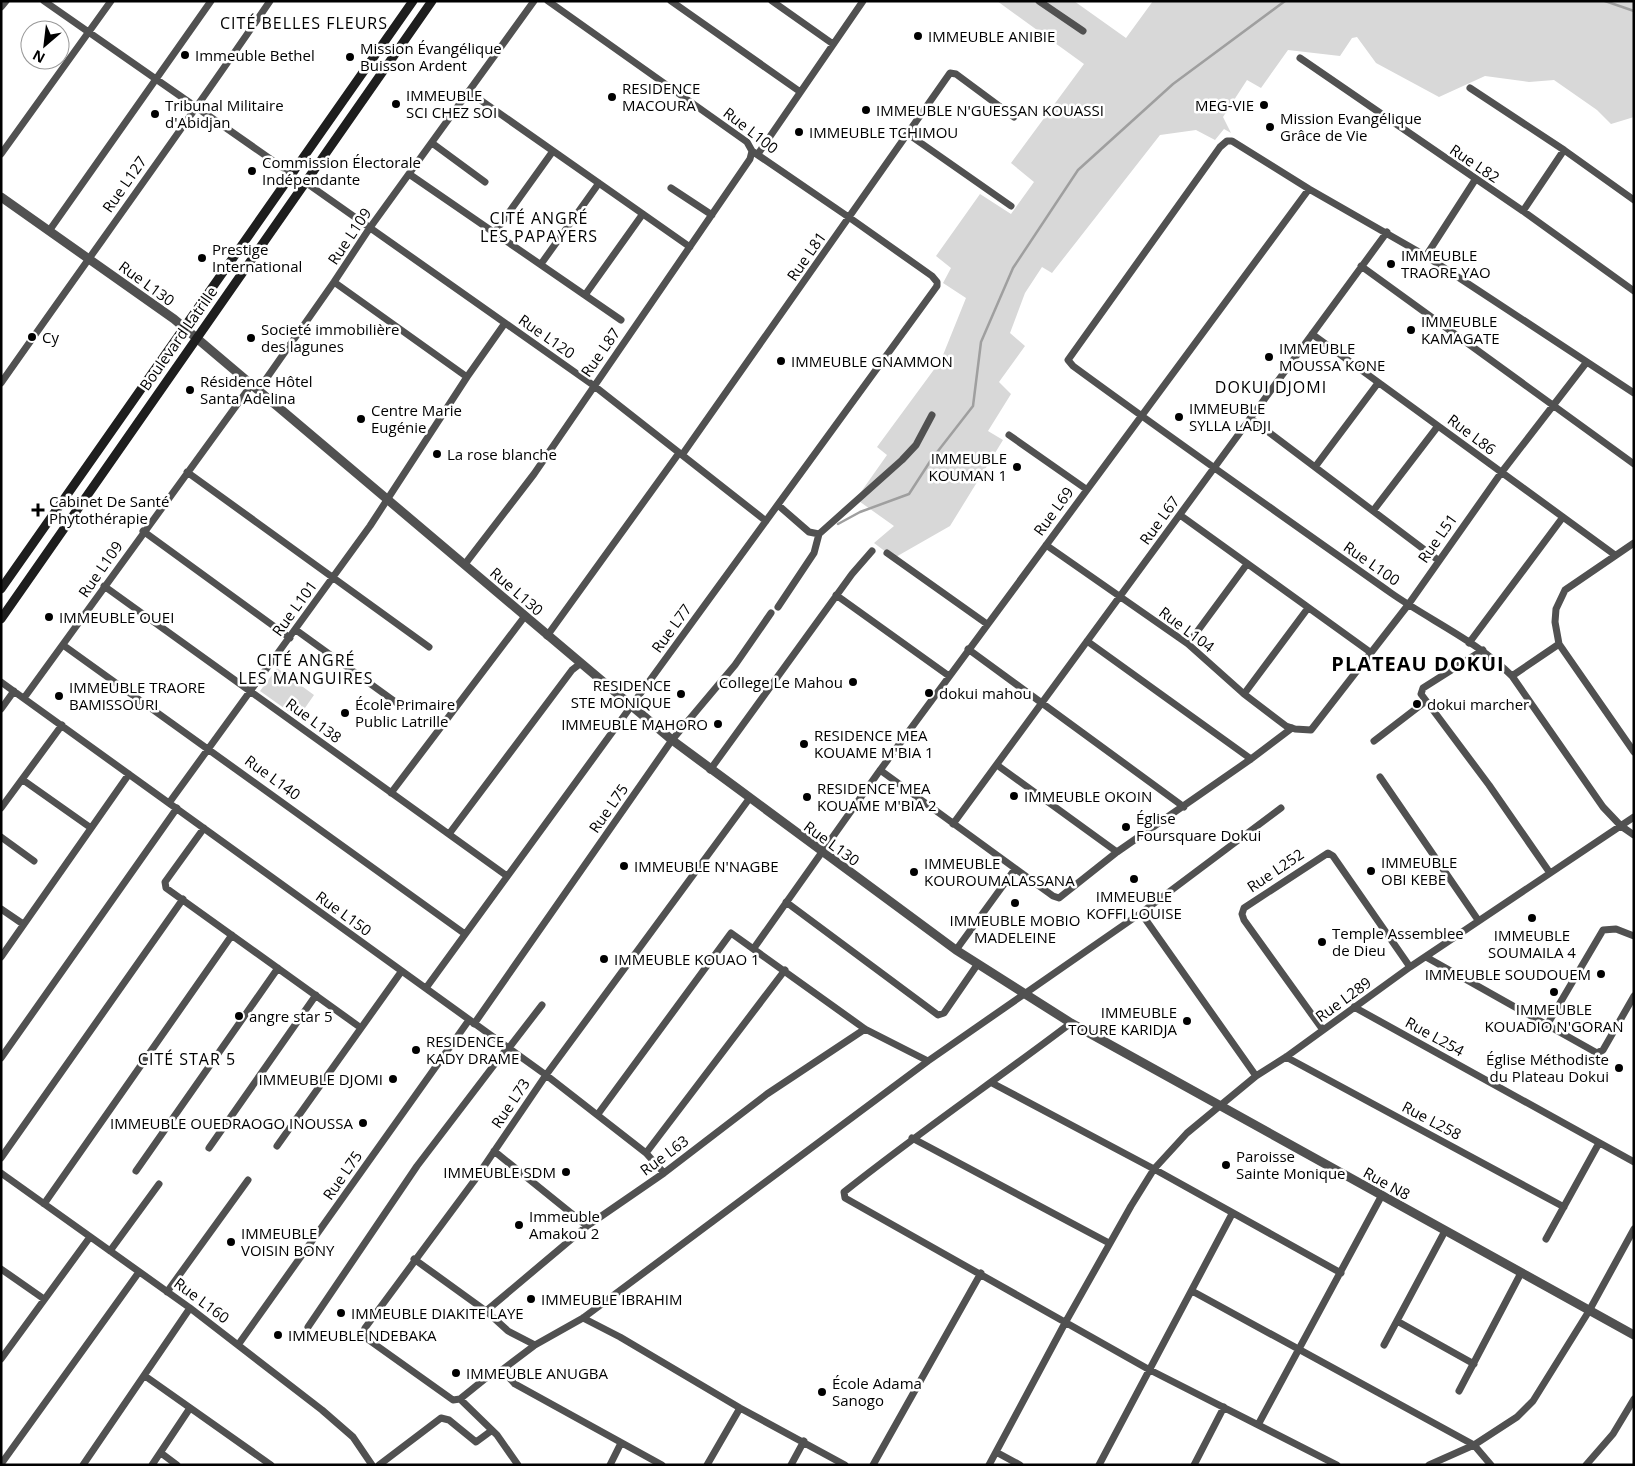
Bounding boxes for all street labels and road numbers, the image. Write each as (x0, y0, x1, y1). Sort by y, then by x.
street label: Rue L100 (719, 102, 783, 158)
street label: Rue L82 (1446, 139, 1504, 187)
street label: Rue L127 (97, 152, 151, 216)
street label: Rue L109 (323, 204, 375, 268)
street label: Rue L81 (782, 227, 830, 285)
street label: Rue L130 (115, 256, 179, 310)
street label: Boulevard Latrille (135, 282, 221, 394)
street label: Rue L120 (515, 309, 579, 363)
street label: Rue L87 (576, 323, 624, 381)
street label: Rue L86 (1444, 409, 1500, 459)
street label: Rue L69 (1029, 483, 1077, 539)
street label: Rue L67 (1135, 492, 1183, 548)
street label: Rue L51 (1413, 509, 1461, 567)
street label: Rue L100 (1340, 536, 1404, 590)
street label: Rue L109 (73, 537, 127, 601)
street label: Rue L130 (486, 562, 548, 620)
street label: Rue L101 (267, 576, 321, 640)
street label: Rue L77 (647, 600, 695, 656)
street label: Rue L104 (1155, 602, 1219, 657)
street label: Rue L138 (282, 693, 346, 747)
street label: Rue L140 (241, 750, 305, 804)
street label: Rue L75 (584, 779, 632, 837)
street label: Rue L130 (800, 816, 864, 870)
street label: Rue L252 (1243, 844, 1307, 896)
street label: Rue L150 (312, 886, 376, 940)
street label: Rue L289 (1311, 972, 1375, 1026)
street label: Rue L254 (1402, 1012, 1468, 1061)
street label: Rue L73 (486, 1074, 534, 1132)
street label: Rue L258 (1399, 1096, 1465, 1144)
street label: Rue L63 (636, 1130, 692, 1180)
street label: Rue L75 (318, 1146, 366, 1204)
street label: Rue N8 (1360, 1162, 1414, 1204)
street label: Rue L160 (170, 1273, 234, 1327)

